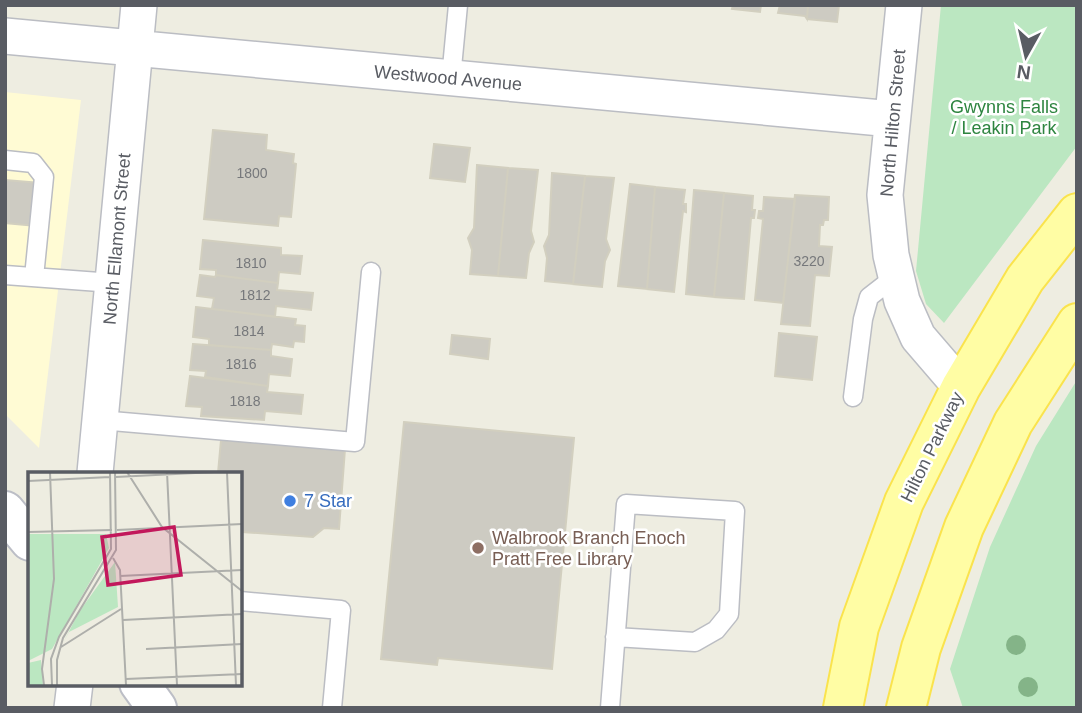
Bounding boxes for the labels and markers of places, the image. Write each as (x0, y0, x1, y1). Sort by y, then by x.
place label: 7 Star (304, 491, 352, 511)
marker: 7 Star (282, 493, 298, 509)
place label: Walbrook Branch Enoch Pratt Free Library (492, 528, 685, 569)
marker: Walbrook Branch Enoch Pratt Free Library (470, 540, 486, 556)

